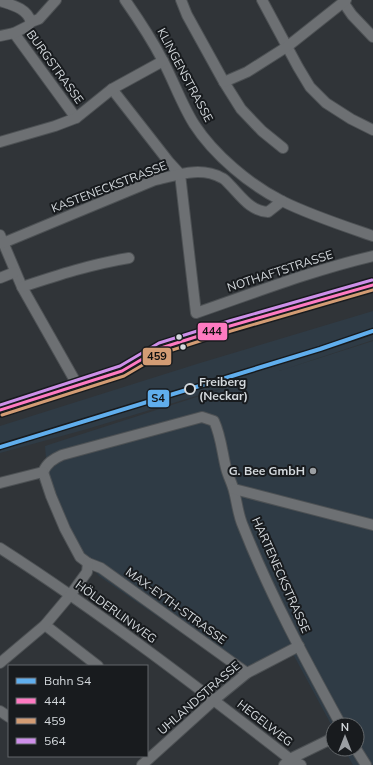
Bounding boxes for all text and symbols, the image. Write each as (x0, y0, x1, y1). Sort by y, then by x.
street label: KLINGENSTRASSE (154, 25, 217, 124)
street label: BURGSTRASSE (24, 27, 87, 106)
street label: KASTENECKSTRASSE (49, 158, 169, 215)
street label: NOTHAFTSTRASSE (225, 246, 335, 295)
line badge: 444 (197, 322, 228, 341)
text: 444 (202, 324, 222, 338)
unlabelled marker (174, 332, 184, 342)
unlabelled marker (178, 342, 188, 352)
line badge: 459 (142, 347, 172, 366)
text: 459 (147, 349, 167, 363)
place label: Freiberg (Neckar) (199, 374, 248, 403)
marker: Freiberg (Neckar) (184, 383, 196, 395)
line badge: S4 (147, 389, 170, 408)
text: S4 (151, 391, 165, 405)
place label: G. Bee GmbH (229, 463, 305, 478)
marker: G. Bee GmbH (308, 466, 318, 476)
street label: HARTENECKSTRASSE (249, 514, 314, 635)
street label: MAX-EYTH-STRASSE (123, 564, 230, 647)
street label: HÖLDERLINWEG (73, 577, 160, 646)
street label: UHLANDSTRASSE (154, 658, 243, 738)
legend (8, 665, 148, 757)
text: Bahn S4 (44, 673, 91, 688)
text: 444 (44, 693, 66, 708)
street label: HEGELWEG (234, 696, 296, 749)
text: 459 (44, 713, 66, 728)
north arrow (325, 717, 365, 757)
text: N (341, 720, 349, 734)
text: 564 (44, 733, 66, 748)

